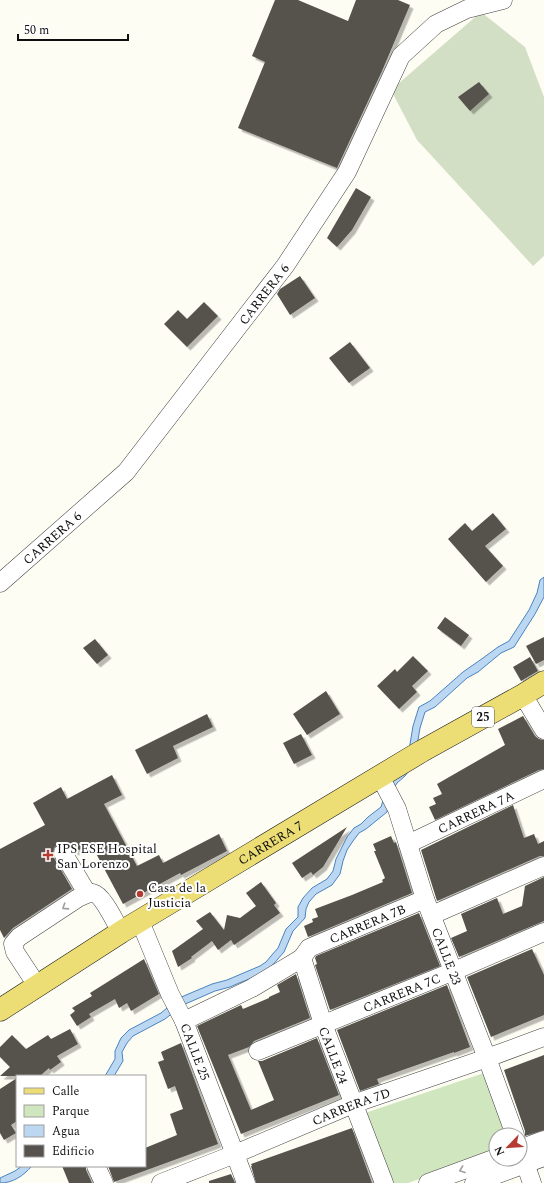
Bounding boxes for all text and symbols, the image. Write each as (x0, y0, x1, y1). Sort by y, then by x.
scale bar (18, 16, 128, 42)
text: 50 m (24, 21, 49, 40)
street label: CARRERA 6 (234, 259, 295, 329)
street label: CARRERA 6 (19, 506, 87, 570)
road number: 25 (472, 707, 494, 727)
street label: CARRERA 7A (435, 786, 518, 839)
street label: CARRERA 7 (234, 816, 307, 870)
place label: IPS ESE Hospital San Lorenzo (57, 839, 157, 874)
marker: IPS ESE Hospital San Lorenzo (42, 849, 54, 861)
place label: Casa de la Justicia (148, 878, 207, 913)
marker: Casa de la Justicia (135, 889, 145, 899)
street label: CARRERA 7B (326, 899, 409, 949)
one-way arrow (62, 902, 69, 909)
street label: CALLE 23 (426, 925, 467, 988)
street label: CARRERA 7C (360, 969, 444, 1018)
street label: CALLE 25 (175, 1020, 215, 1083)
street label: CALLE 24 (313, 1024, 353, 1087)
legend (16, 1075, 146, 1167)
text: Calle (52, 1082, 80, 1101)
street label: CARRERA 7D (309, 1083, 393, 1131)
text: Parque (52, 1102, 89, 1121)
text: Agua (52, 1122, 80, 1141)
north arrow (488, 1127, 528, 1167)
text: Edificio (52, 1142, 94, 1161)
text: N (490, 1143, 509, 1159)
one-way arrow (458, 1166, 465, 1174)

